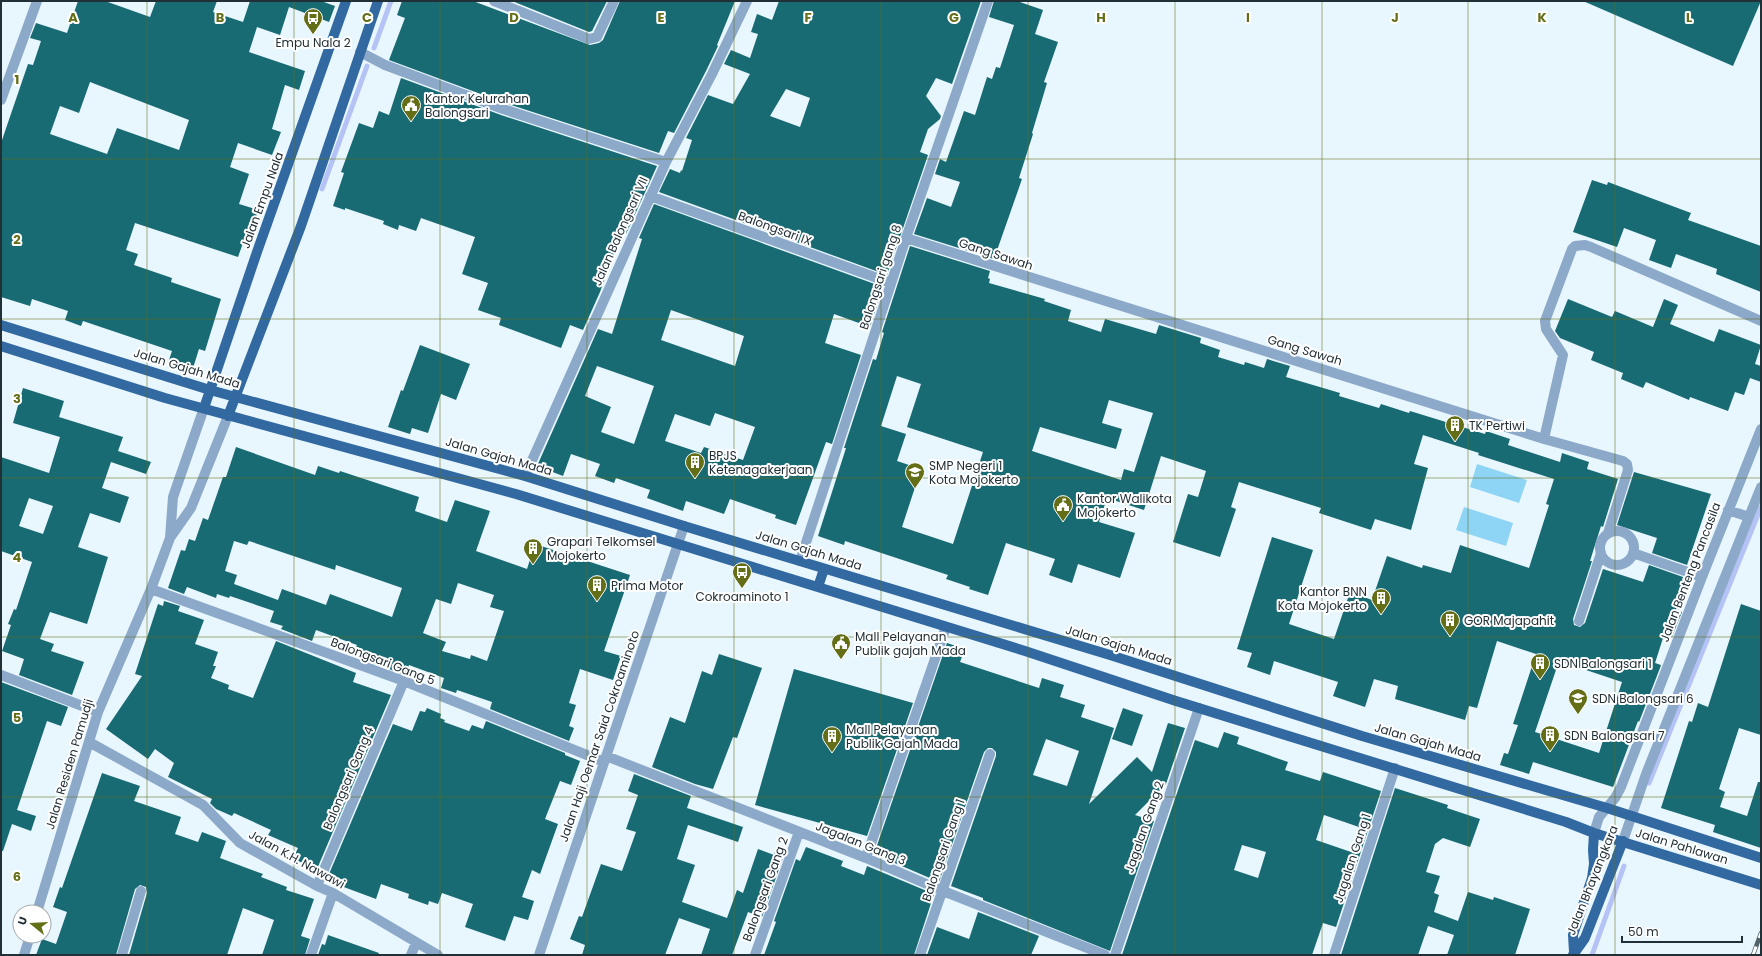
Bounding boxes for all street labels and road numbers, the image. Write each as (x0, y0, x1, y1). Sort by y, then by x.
street label: Jalan Empu Nala (237, 149, 287, 251)
street label: Jalan Balongsari VII (588, 174, 652, 288)
street label: Balongsari IX (736, 207, 814, 249)
street label: Balongsari gang 8 (855, 222, 905, 332)
street label: Gang Sawah (957, 234, 1035, 274)
street label: Gang Sawah (1266, 331, 1344, 369)
street label: Jalan Gajah Mada (132, 344, 242, 392)
street label: Jalan Gajah Mada (444, 433, 554, 479)
street label: Jalan Benteng Pancasila (1656, 500, 1724, 644)
street label: Jalan Gajah Mada (754, 526, 864, 574)
street label: Jalan Gajah Mada (1064, 621, 1174, 669)
street label: Jalan Haji Oemar Said Cokroaminoto (555, 628, 643, 844)
street label: Balongsari Gang 5 (328, 633, 438, 689)
street label: Jalan Residen Pamudji (41, 696, 97, 831)
street label: Jalan Gajah Mada (1373, 719, 1483, 765)
street label: Balongsari Gang 4 (319, 723, 378, 832)
street label: Jagalan Gang 2 (1120, 779, 1168, 875)
street label: Balongsari Gang 1 (918, 797, 968, 903)
street label: Jagalan Gang 1 (1330, 811, 1374, 905)
street label: Jagalan Gang 3 (813, 817, 909, 869)
street label: Jalan Bhayangkara (1562, 823, 1622, 937)
street label: Jalan Pahlawan (1634, 824, 1730, 868)
street label: Jalan K.H. Nawawi (246, 826, 348, 893)
street label: Balongsari Gang 2 (738, 834, 792, 944)

